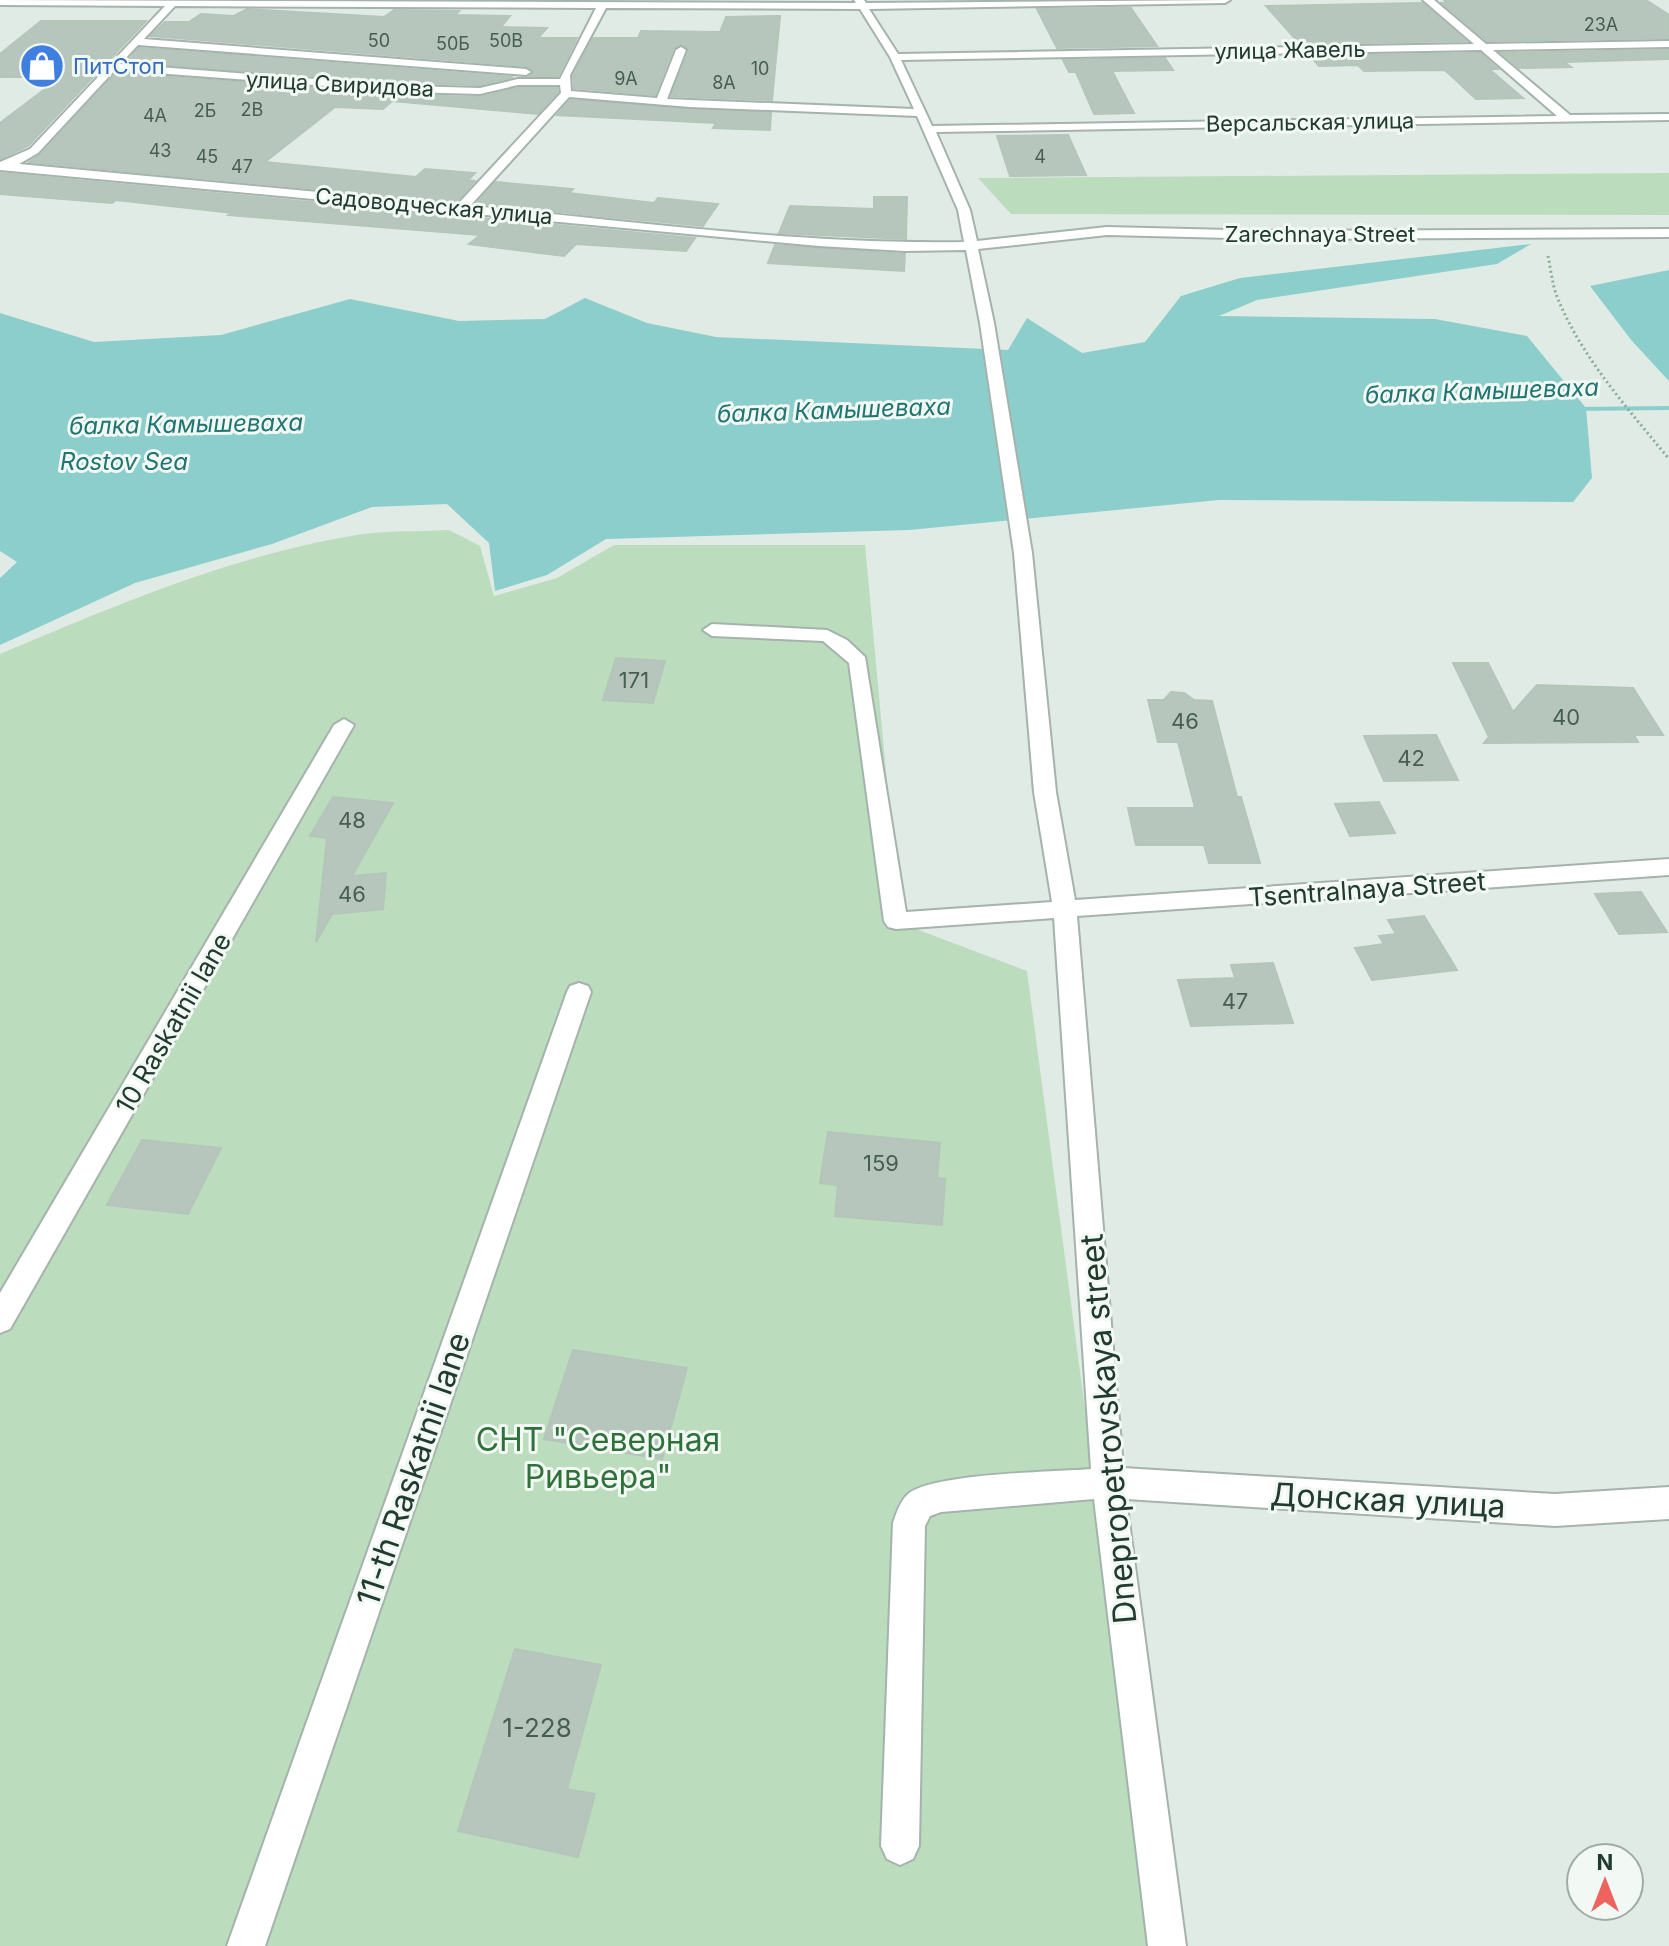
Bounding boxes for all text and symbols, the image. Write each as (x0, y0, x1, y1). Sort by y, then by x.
house number: 23А (1584, 14, 1618, 35)
house number: 50 (368, 30, 390, 51)
house number: 50В (489, 30, 523, 51)
house number: 50Б (436, 33, 470, 54)
street label: улица Жавель (1214, 36, 1366, 64)
shop icon: ПитСтоп (18, 42, 66, 90)
place label: ПитСтоп (73, 53, 165, 79)
house number: 10 (751, 58, 769, 79)
street label: улица Свиридова (245, 66, 435, 102)
house number: 9А (614, 68, 638, 89)
house number: 8А (712, 72, 736, 93)
house number: 2В (241, 99, 263, 120)
house number: 2Б (194, 100, 216, 121)
house number: 4А (143, 105, 167, 126)
street label: Версальская улица (1206, 107, 1414, 137)
house number: 43 (149, 140, 171, 161)
house number: 45 (196, 146, 218, 167)
house number: 4 (1034, 146, 1046, 167)
house number: 47 (231, 156, 253, 177)
street label: Садоводческая улица (314, 183, 554, 229)
street label: Zarechnaya Street (1225, 221, 1415, 247)
water label: балка Камышеваха (1365, 372, 1599, 410)
water label: балка Камышеваха (717, 391, 951, 429)
water label: балка Камышеваха (69, 407, 303, 441)
water label: Rostov Sea (60, 447, 188, 476)
house number: 171 (619, 667, 649, 693)
house number: 40 (1552, 704, 1580, 730)
house number: 46 (1171, 708, 1199, 734)
house number: 42 (1397, 745, 1425, 771)
house number: 48 (338, 807, 366, 833)
street label: Tsentralnaya Street (1247, 865, 1487, 913)
house number: 46 (338, 881, 366, 907)
street label: 10 Raskatnii lane (109, 927, 237, 1119)
house number: 47 (1222, 988, 1248, 1014)
house number: 159 (863, 1150, 899, 1176)
street label: Dnepropetrovskaya street (1072, 1232, 1144, 1626)
street label: 11-th Raskatnii lane (348, 1327, 478, 1611)
park label: СНТ "Северная Ривьера" (476, 1420, 720, 1496)
street label: Донская улица (1269, 1474, 1507, 1526)
house number: 1-228 (502, 1712, 572, 1743)
north arrow (1565, 1842, 1645, 1922)
text: N (1597, 1849, 1613, 1875)

